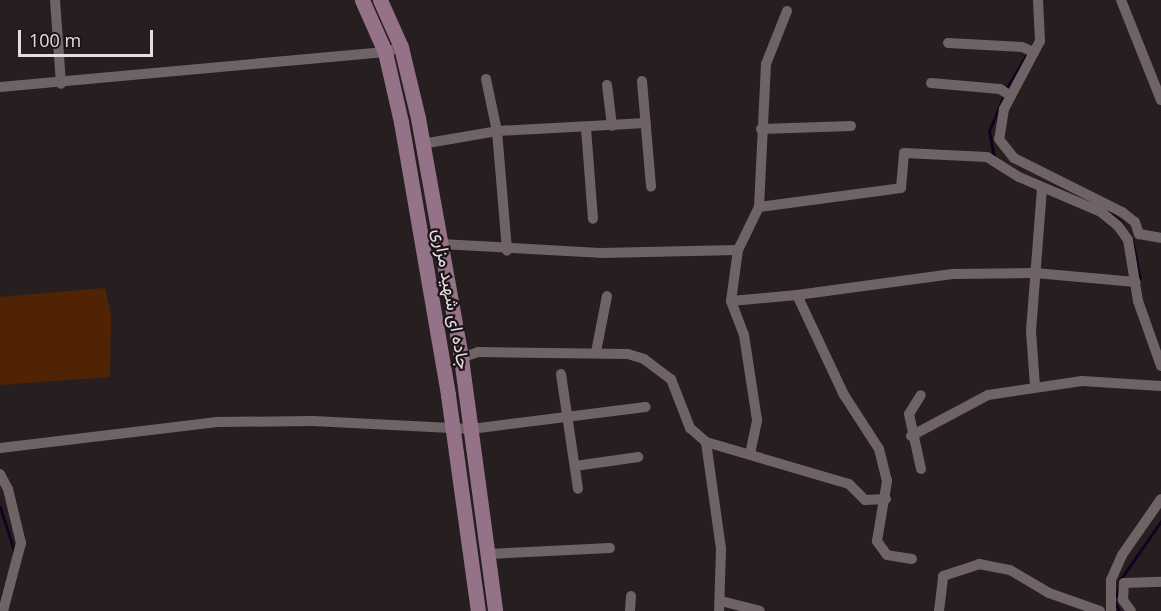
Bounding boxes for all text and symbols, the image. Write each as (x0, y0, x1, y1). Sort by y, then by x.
scale bar (21, 18, 156, 56)
text: 100 m (29, 28, 81, 52)
street label: جاده ای شهید مزاری (429, 227, 475, 371)

